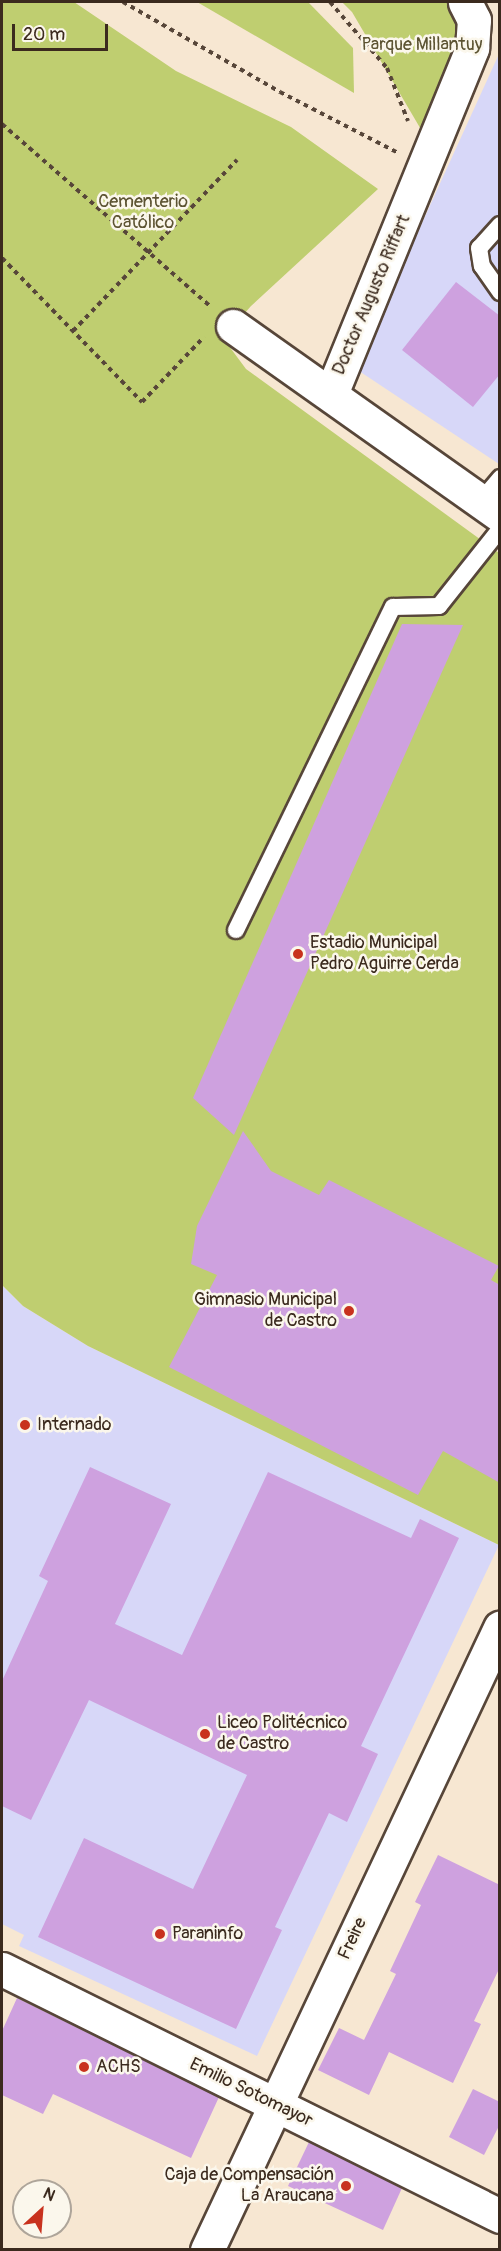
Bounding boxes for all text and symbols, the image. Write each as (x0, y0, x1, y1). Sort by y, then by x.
scale bar (15, 12, 111, 50)
text: 20 m (23, 23, 65, 46)
park label: Parque Millantuy (362, 34, 482, 56)
park label: Cementerio Católico (98, 192, 188, 234)
street label: Doctor Augusto Riffart (328, 212, 416, 378)
place label: Estadio Municipal Pedro Aguirre Cerda (310, 933, 459, 976)
marker: Estadio Municipal Pedro Aguirre Cerda (291, 947, 305, 961)
place label: Gimnasio Municipal de Castro (194, 1290, 337, 1332)
marker: Gimnasio Municipal de Castro (342, 1304, 356, 1318)
place label: Internado (37, 1414, 111, 1436)
marker: Internado (18, 1418, 32, 1432)
place label: Liceo Politécnico de Castro (217, 1713, 347, 1756)
marker: Liceo Politécnico de Castro (198, 1727, 212, 1741)
street label: Freire (334, 1915, 372, 1963)
place label: Paraninfo (172, 1923, 243, 1945)
marker: Paraninfo (153, 1927, 167, 1941)
street label: Emilio Sotomayor (186, 2054, 316, 2132)
place label: ACHS (96, 2056, 141, 2078)
marker: ACHS (77, 2060, 91, 2074)
place label: Caja de Compensación La Araucana (164, 2165, 334, 2208)
north arrow (12, 2179, 72, 2239)
marker: Caja de Compensación La Araucana (339, 2179, 353, 2193)
text: N (40, 2183, 58, 2206)

